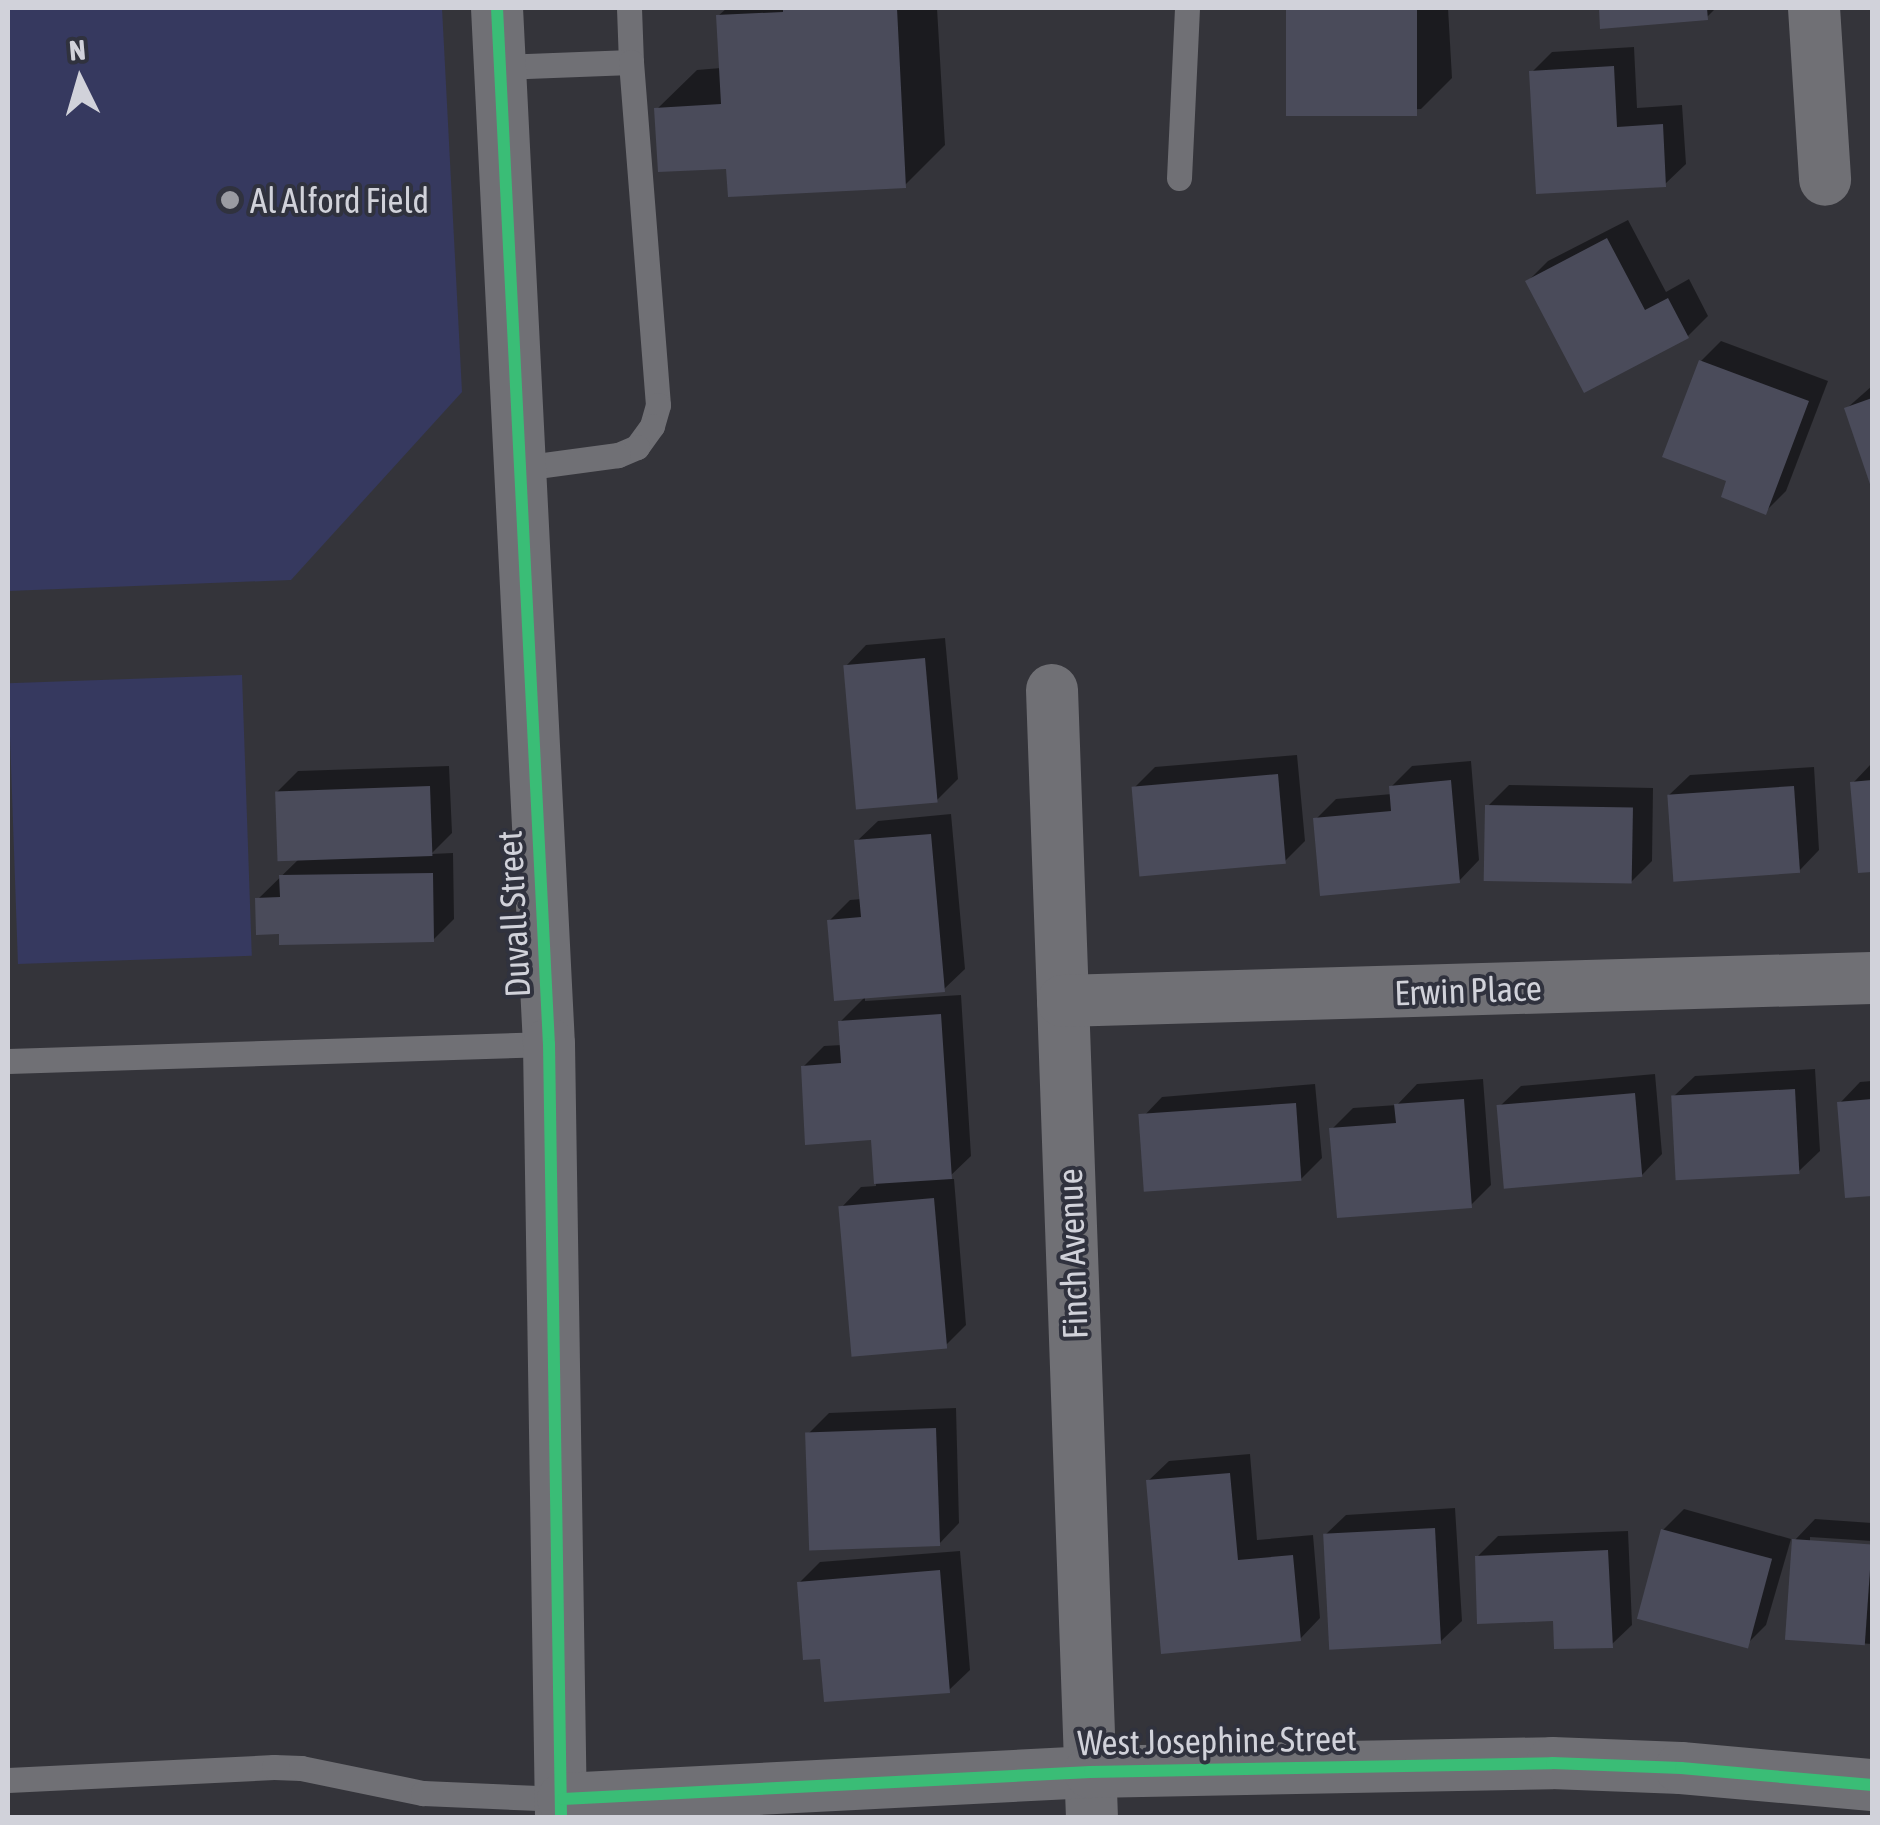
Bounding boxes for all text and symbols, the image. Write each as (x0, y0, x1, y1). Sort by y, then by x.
north arrow (30, 30, 130, 130)
text: N (68, 33, 87, 67)
place label: Al Alford Field (250, 179, 429, 221)
marker: Al Alford Field (219, 189, 241, 211)
street label: Duvall Street (488, 830, 538, 998)
street label: Erwin Place (1394, 966, 1542, 1014)
street label: Finch Avenue (1048, 1168, 1096, 1340)
street label: West Josephine Street (1077, 1717, 1357, 1763)

